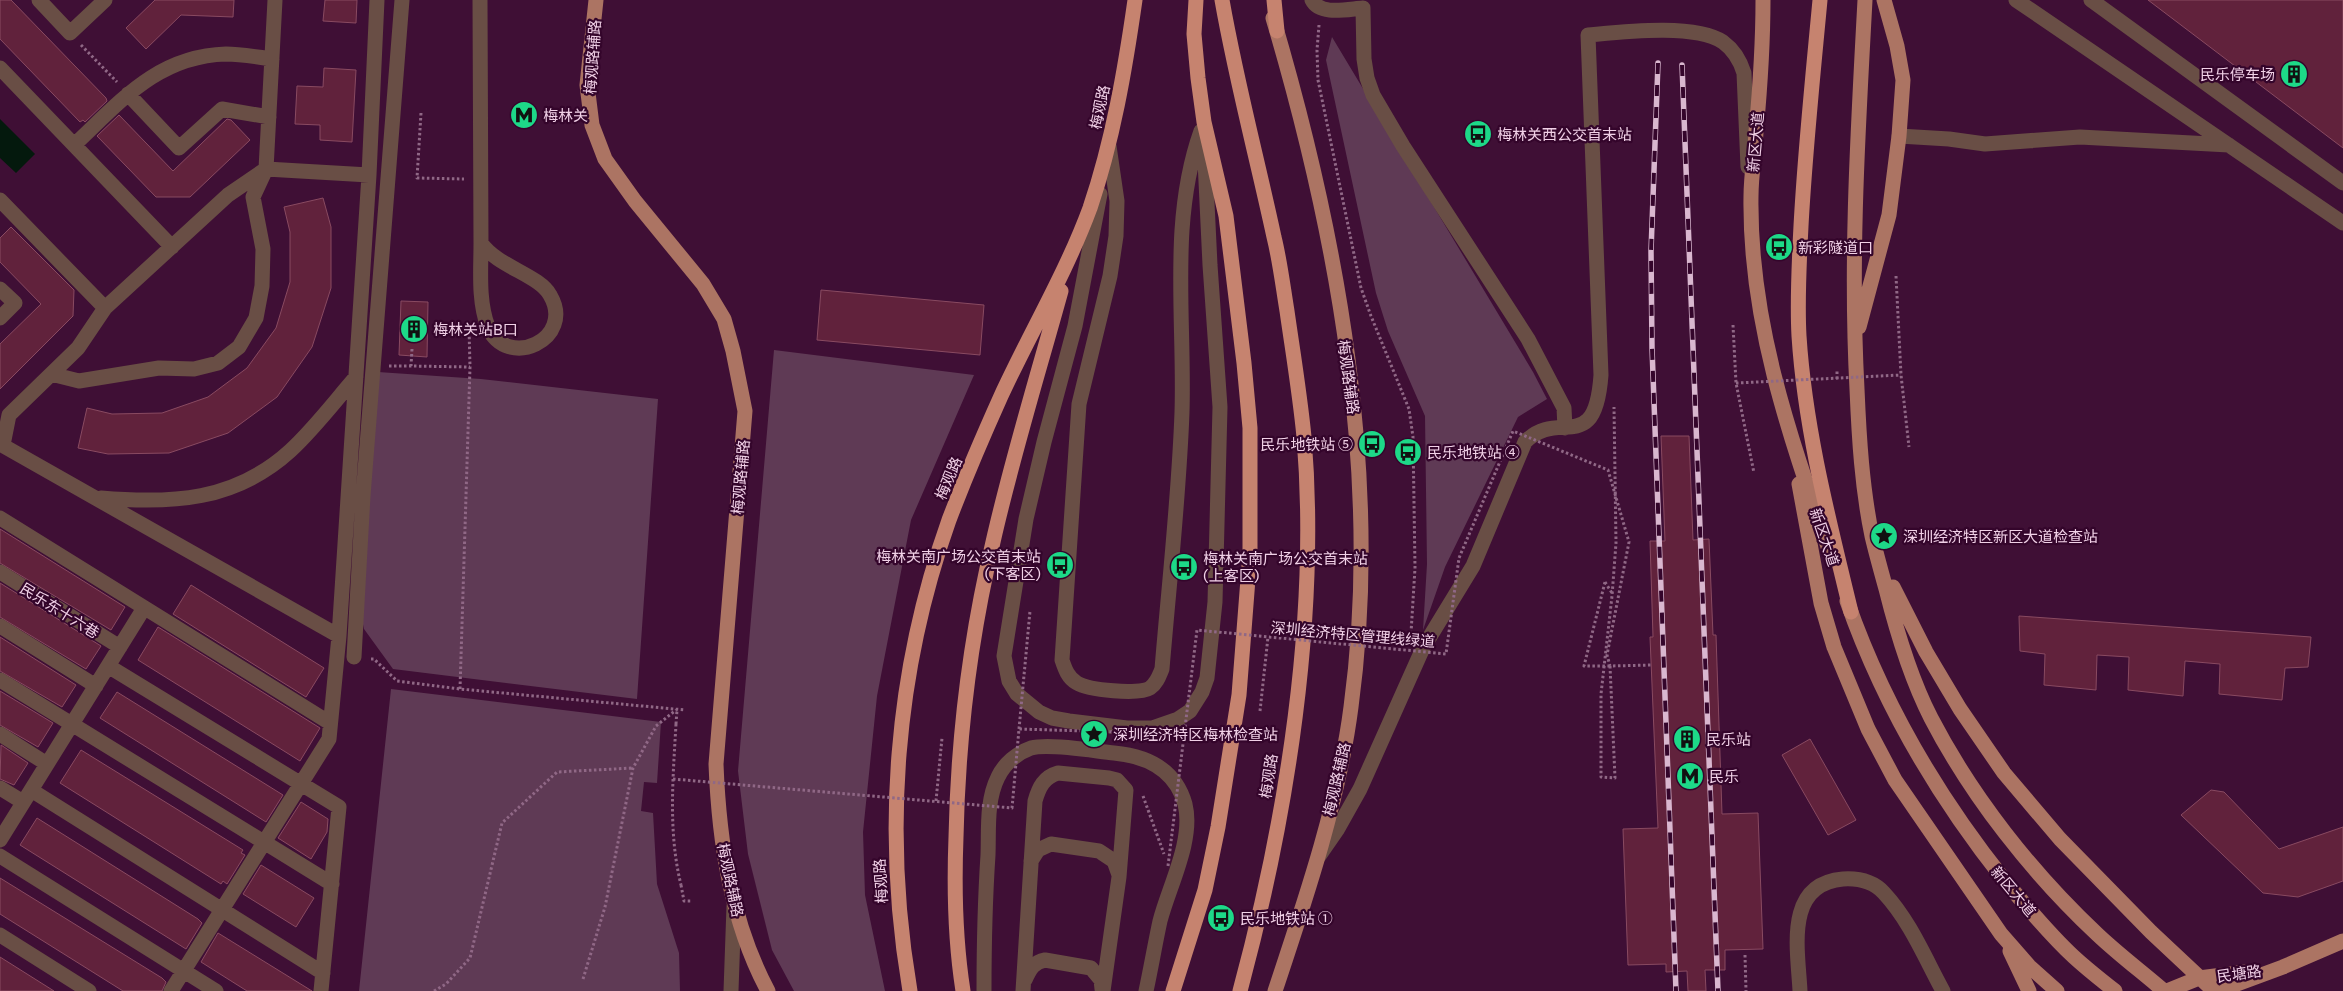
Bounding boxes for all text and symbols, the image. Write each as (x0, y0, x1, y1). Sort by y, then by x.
street label: 梅观路辅路 (580, 19, 604, 95)
building icon: 民乐停车场 (2279, 59, 2309, 89)
place label: 民乐停车场 (2200, 65, 2275, 83)
street label: 梅观路 (1086, 83, 1112, 131)
metro station icon: 梅林关 (509, 100, 539, 130)
place label: 梅林关 (543, 106, 588, 124)
street label: 新区大道 (1743, 111, 1767, 173)
bus stop icon: 梅林关西公交首末站 (1463, 119, 1493, 149)
place label: 梅林关西公交首末站 (1497, 125, 1632, 143)
bus stop icon: 新彩隧道口 (1764, 232, 1794, 262)
place label: 新彩隧道口 (1798, 238, 1873, 256)
building icon: 梅林关站B口 (399, 314, 429, 344)
place label: 梅林关站B口 (433, 320, 518, 338)
street label: 梅观路辅路 (1335, 339, 1363, 415)
bus stop icon: 民乐地铁站 ⑤ (1357, 429, 1387, 459)
place label: 民乐地铁站 ⑤ (1260, 435, 1353, 453)
bus stop icon: 民乐地铁站 ④ (1393, 437, 1423, 467)
street label: 梅观路辅路 (728, 439, 752, 515)
place label: 民乐地铁站 ④ (1427, 443, 1520, 461)
street label: 梅观路 (931, 454, 965, 502)
street label: 新区大道 (1807, 506, 1843, 568)
place icon: 深圳经济特区新区大道检查站 (1869, 521, 1899, 551)
place label: 深圳经济特区新区大道检查站 (1903, 527, 2098, 545)
place label: 梅林关南广场公交首末站 (下客区) (876, 547, 1041, 582)
place label: 梅林关南广场公交首末站 (上客区) (1203, 549, 1368, 584)
bus stop icon: 梅林关南广场公交首末站 (下客区) (1045, 550, 1075, 580)
bus stop icon: 梅林关南广场公交首末站 (上客区) (1169, 552, 1199, 582)
street label: 民乐东十六巷 (17, 579, 103, 641)
street label: 深圳经济特区管理线绿道 (1270, 618, 1436, 650)
place icon: 深圳经济特区梅林检查站 (1079, 719, 1109, 749)
building icon: 民乐站 (1672, 724, 1702, 754)
place label: 深圳经济特区梅林检查站 (1113, 725, 1278, 743)
place label: 民乐站 (1706, 730, 1751, 748)
street label: 梅观路辅路 (1319, 740, 1353, 818)
street label: 梅观路 (1256, 752, 1280, 800)
metro station icon: 民乐 (1675, 761, 1705, 791)
place label: 民乐 (1709, 767, 1739, 785)
street label: 梅观路辅路 (714, 841, 748, 919)
street label: 梅观路 (870, 858, 890, 904)
street label: 新区大道 (1988, 862, 2040, 920)
bus stop icon: 民乐地铁站 ① (1206, 903, 1236, 933)
place label: 民乐地铁站 ① (1240, 909, 1333, 927)
street label: 民塘路 (2215, 961, 2263, 985)

